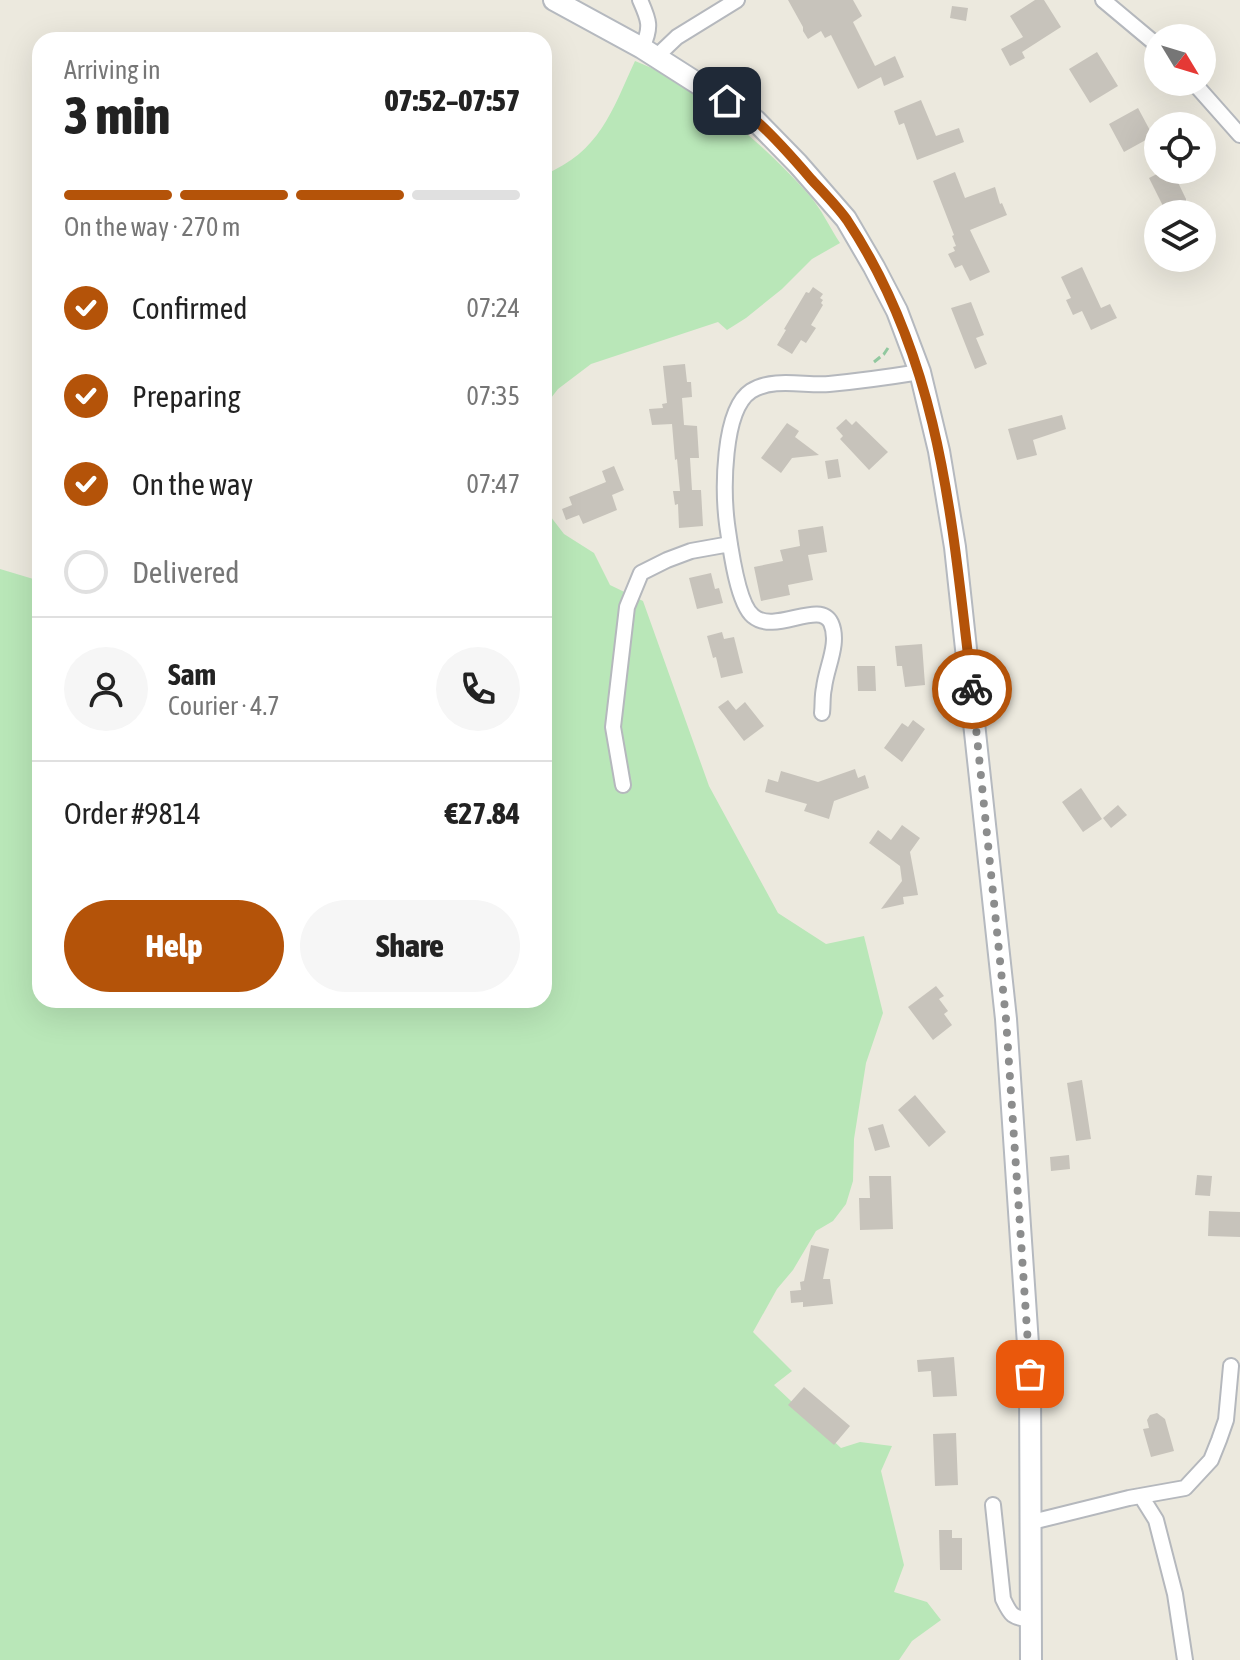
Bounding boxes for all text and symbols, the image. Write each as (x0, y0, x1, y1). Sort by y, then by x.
north arrow (1144, 24, 1216, 96)
map controls (1144, 24, 1216, 272)
text: Arriving in (64, 55, 161, 85)
pin (693, 67, 761, 135)
icon: home (705, 79, 749, 123)
text: 07:52–07:57 (385, 83, 520, 117)
text: 3 min (64, 85, 170, 145)
button: locate (1144, 112, 1216, 184)
button: layers (1144, 200, 1216, 272)
text: On the way · 270 m (64, 212, 241, 242)
icon: check (64, 286, 108, 330)
text: Confirmed (132, 291, 247, 325)
text: 07:24 (466, 293, 520, 323)
icon: check (64, 374, 108, 418)
text: Preparing (132, 379, 241, 413)
text: 07:35 (466, 381, 520, 411)
icon: check (64, 462, 108, 506)
text: On the way (132, 467, 253, 501)
text: 07:47 (466, 469, 520, 499)
text: Delivered (132, 555, 240, 589)
button: person (64, 647, 148, 731)
button: phone (436, 647, 520, 731)
courier (932, 649, 1012, 729)
text: Sam (168, 657, 216, 691)
icon: bike (950, 667, 994, 711)
text: Courier · 4.7 (168, 691, 279, 721)
text: Order #9814 (64, 796, 201, 830)
text: €27.84 (445, 796, 520, 830)
button: Help (64, 900, 284, 992)
button: Share (300, 900, 520, 992)
pin (996, 1340, 1064, 1408)
icon: bag (1008, 1352, 1052, 1396)

